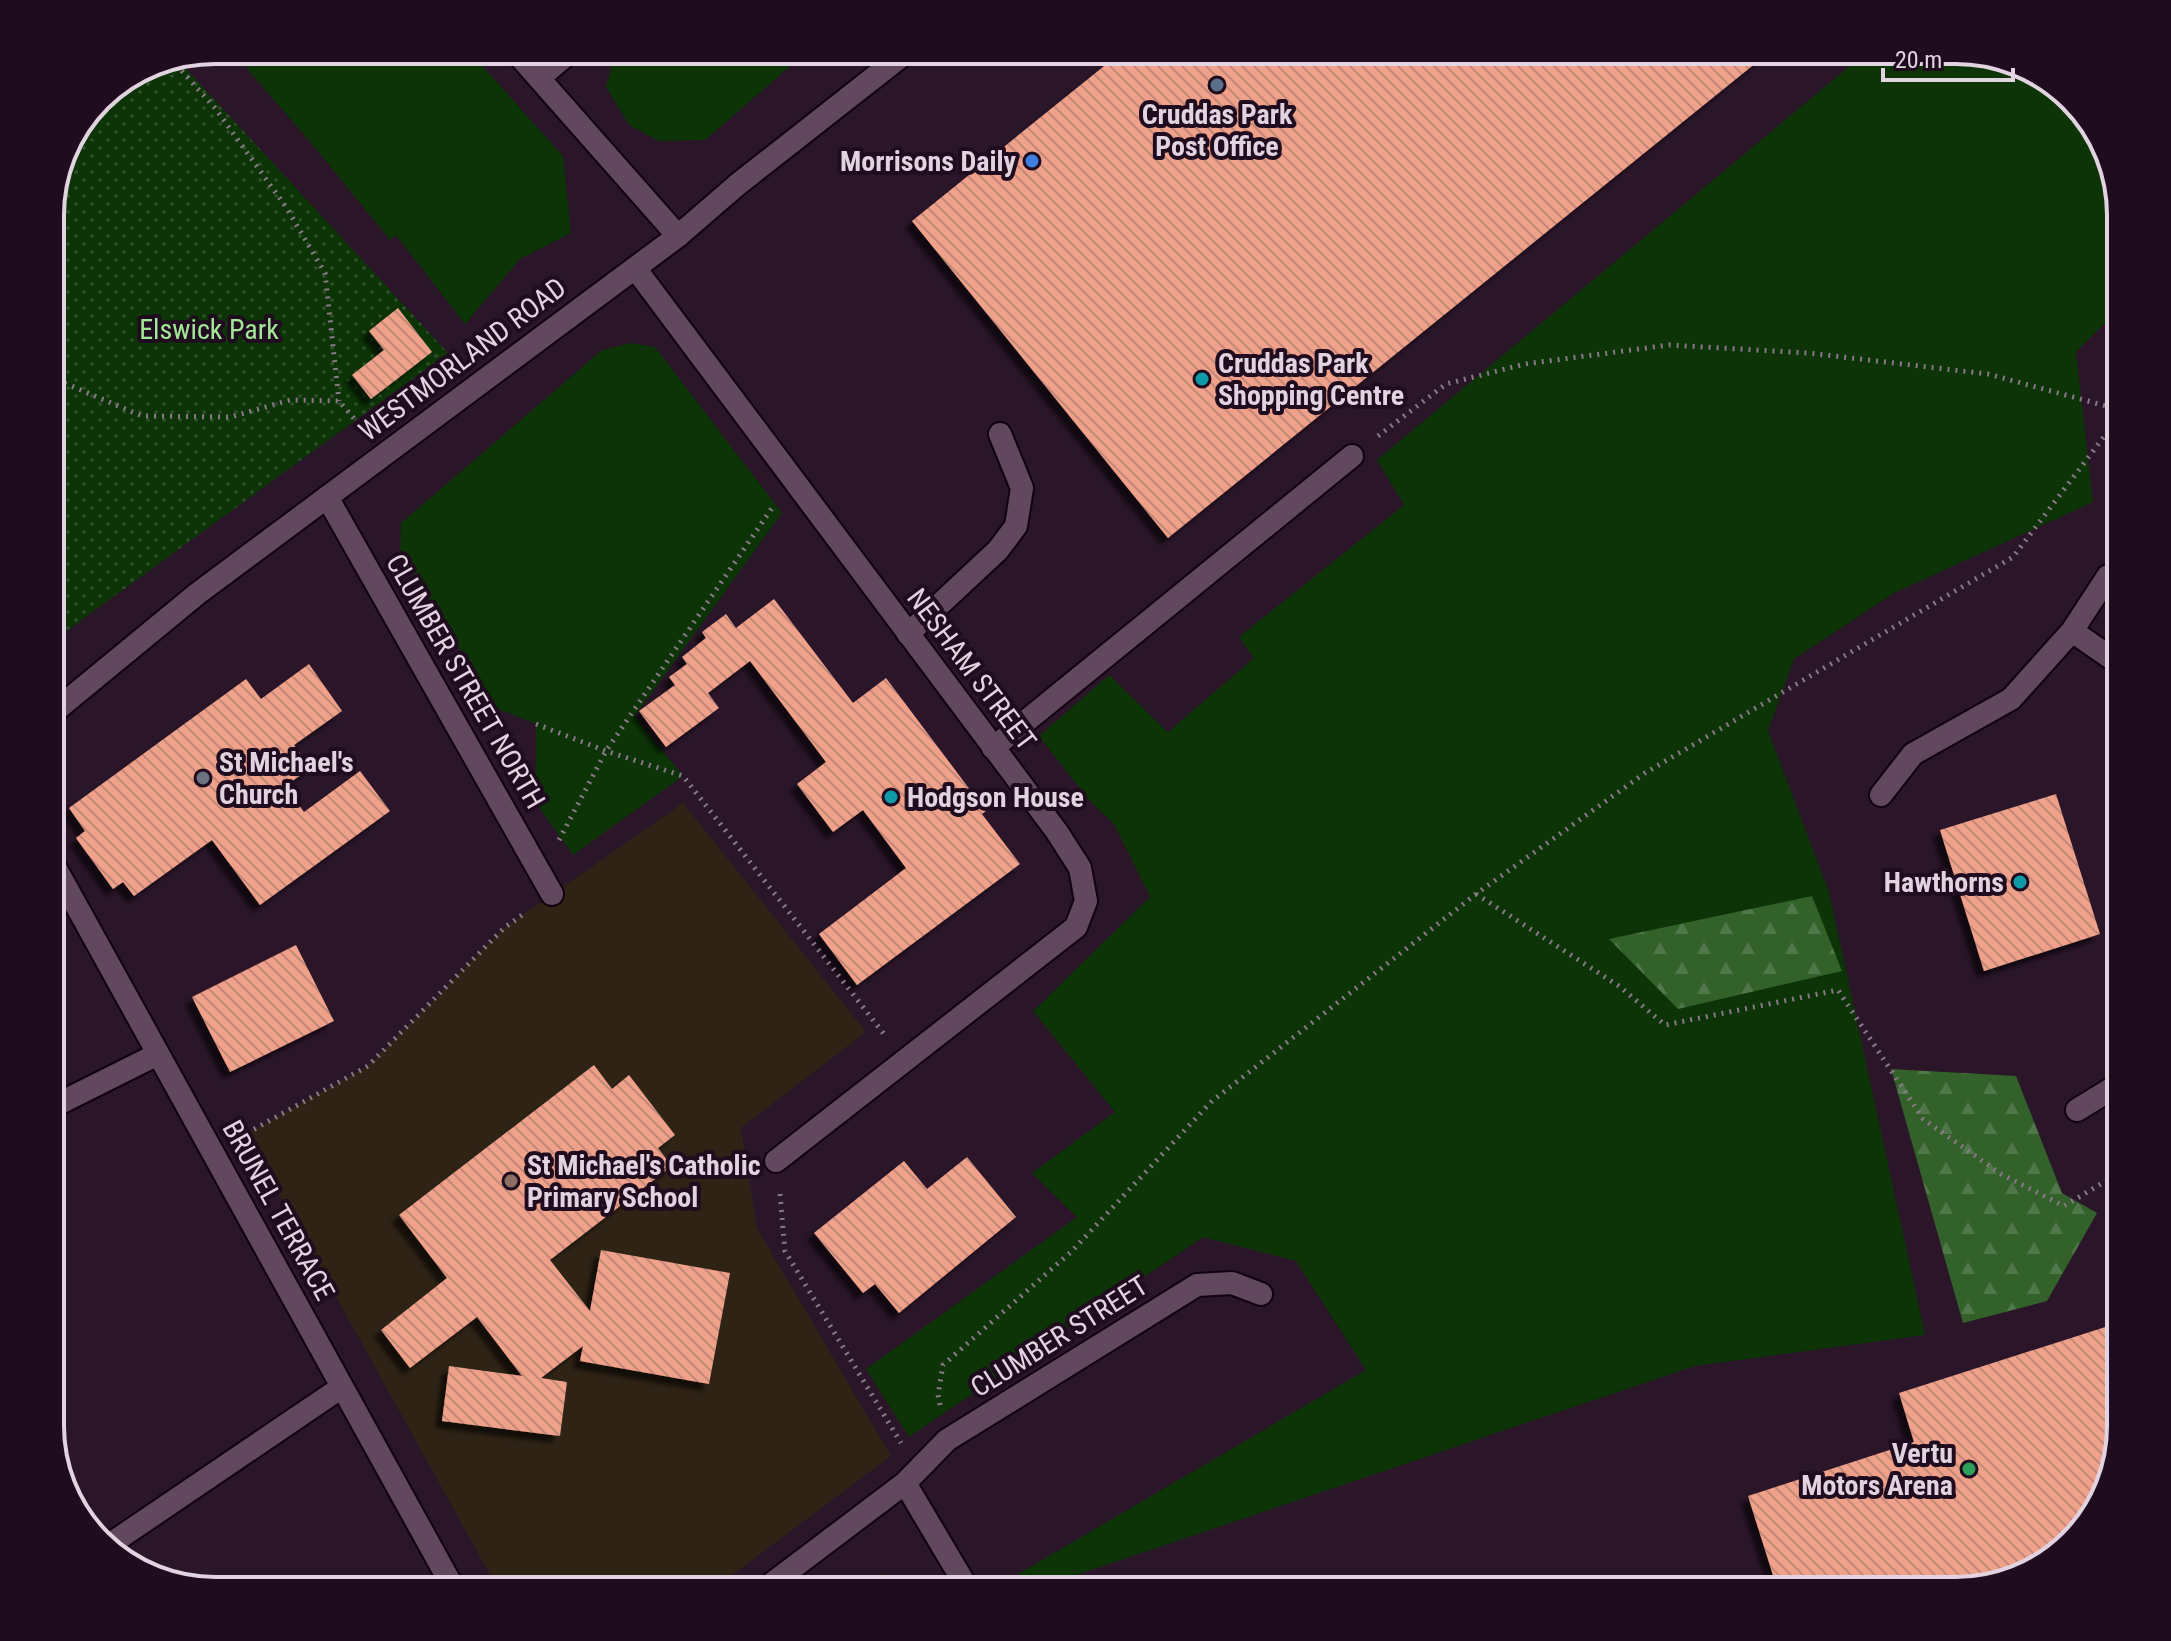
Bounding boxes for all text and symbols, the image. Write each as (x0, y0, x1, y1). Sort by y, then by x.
scale bar (1883, 32, 2013, 82)
text: 20 m (1895, 46, 1942, 74)
marker: Cruddas Park Post Office (1208, 76, 1226, 94)
place label: Cruddas Park Post Office (1142, 98, 1293, 163)
place label: Morrisons Daily (840, 145, 1017, 178)
marker: Morrisons Daily (1023, 152, 1041, 170)
street label: WESTMORLAND ROAD (352, 271, 572, 448)
park label: Elswick Park (139, 313, 279, 346)
place label: Cruddas Park Shopping Centre (1218, 347, 1404, 412)
marker: Cruddas Park Shopping Centre (1193, 370, 1211, 388)
street label: CLUMBER STREET NORTH (379, 548, 552, 814)
street label: NESHAM STREET (900, 582, 1043, 757)
place label: St Michael's Church (219, 746, 354, 811)
marker: St Michael's Church (194, 769, 212, 787)
place label: Hodgson House (907, 781, 1084, 814)
marker: Hodgson House (882, 788, 900, 806)
place label: Hawthorns (1884, 866, 2004, 899)
marker: Hawthorns (2011, 873, 2029, 891)
street label: BRUNEL TERRACE (216, 1115, 342, 1306)
place label: St Michael's Catholic Primary School (527, 1149, 761, 1214)
marker: St Michael's Catholic Primary School (502, 1172, 520, 1190)
street label: CLUMBER STREET (965, 1269, 1154, 1404)
place label: Vertu Motors Arena (1801, 1437, 1953, 1502)
marker: Vertu Motors Arena (1960, 1460, 1978, 1478)

